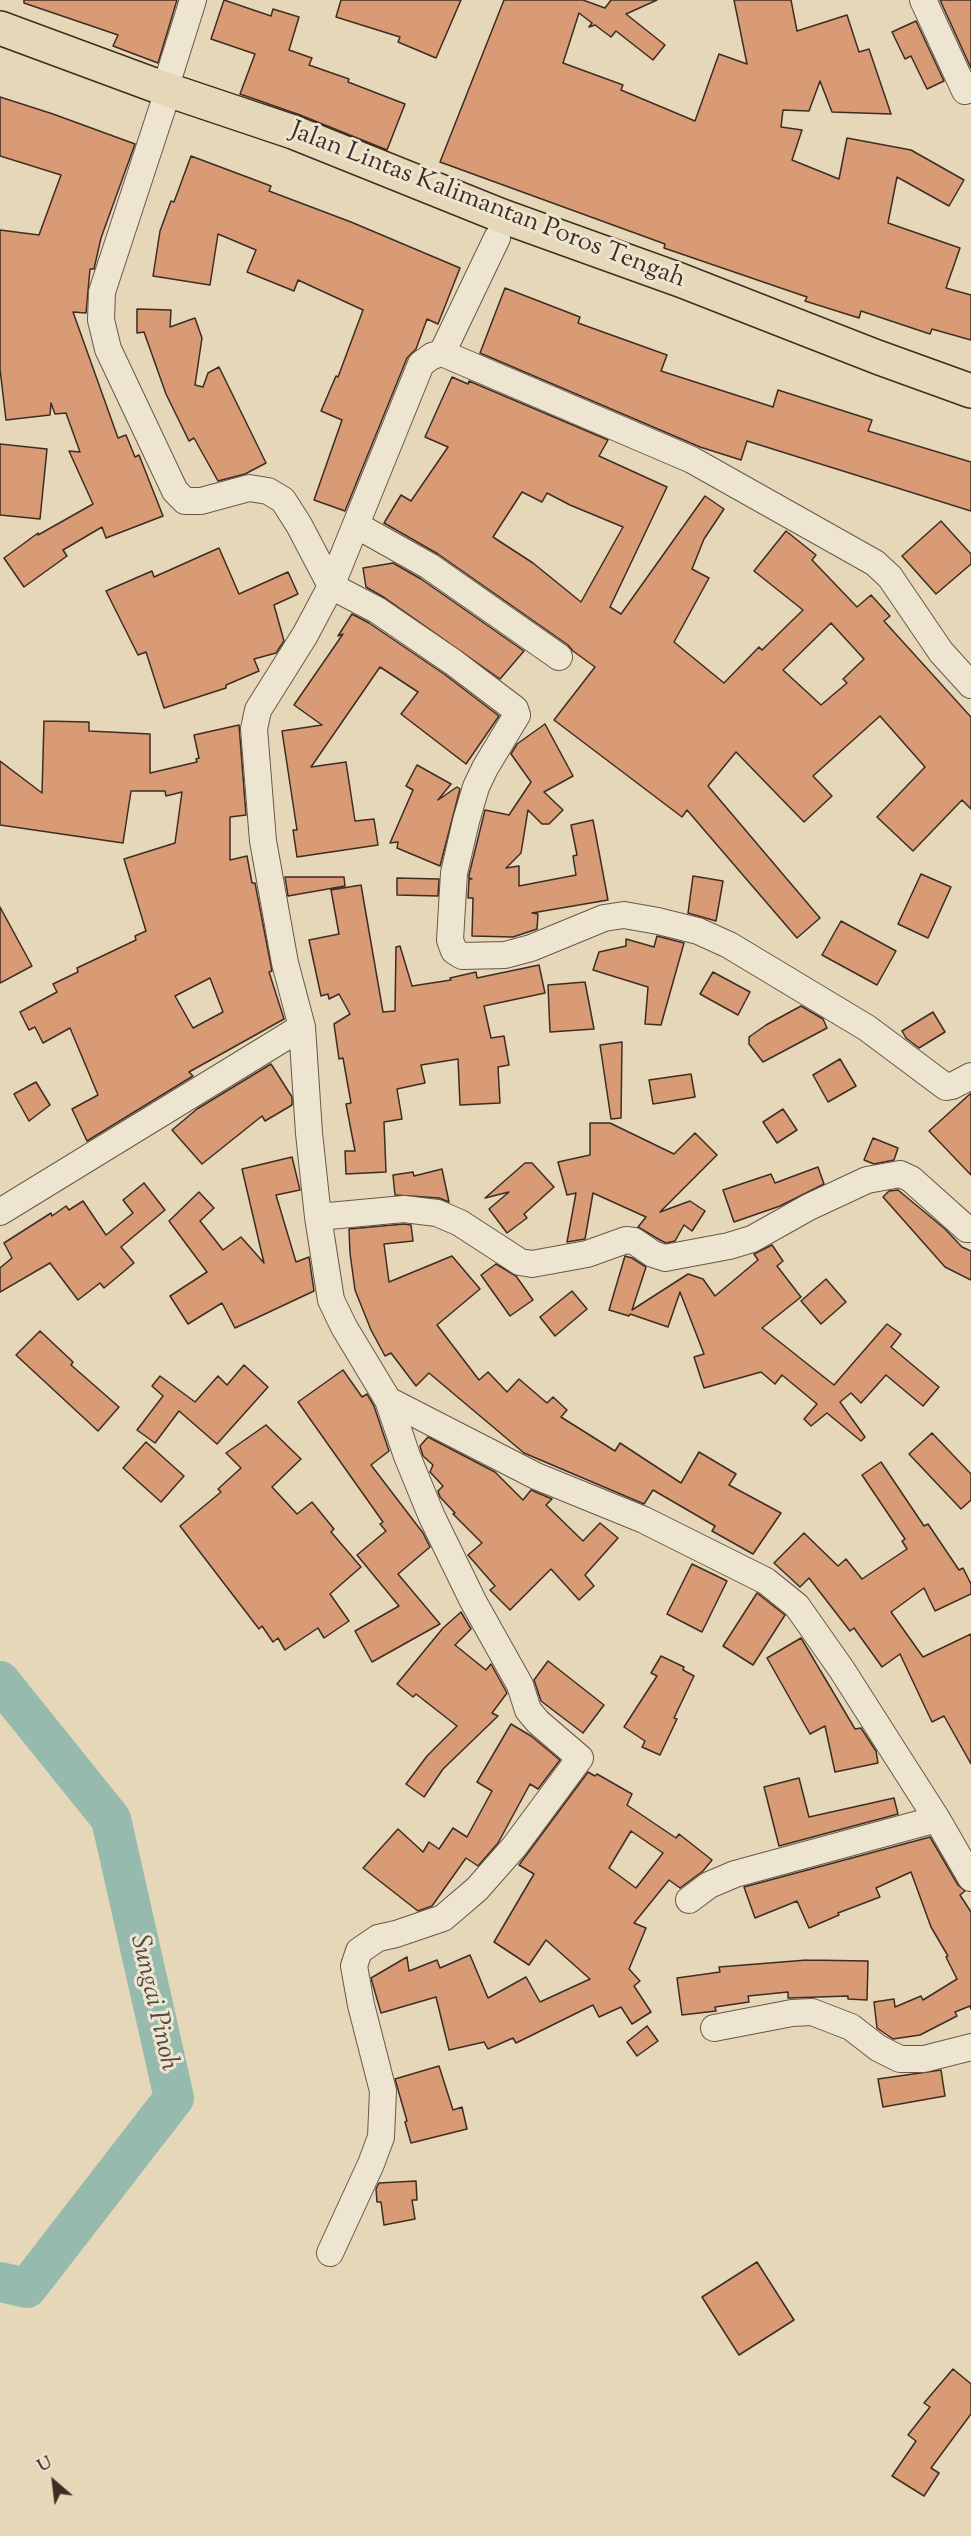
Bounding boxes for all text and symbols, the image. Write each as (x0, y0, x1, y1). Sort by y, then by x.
street label: Jalan Lintas Kalimantan Poros Tengah (285, 117, 689, 297)
water label: Sungai Pinoh (121, 1932, 183, 2074)
north arrow (24, 2452, 84, 2512)
text: U (34, 2452, 56, 2479)

